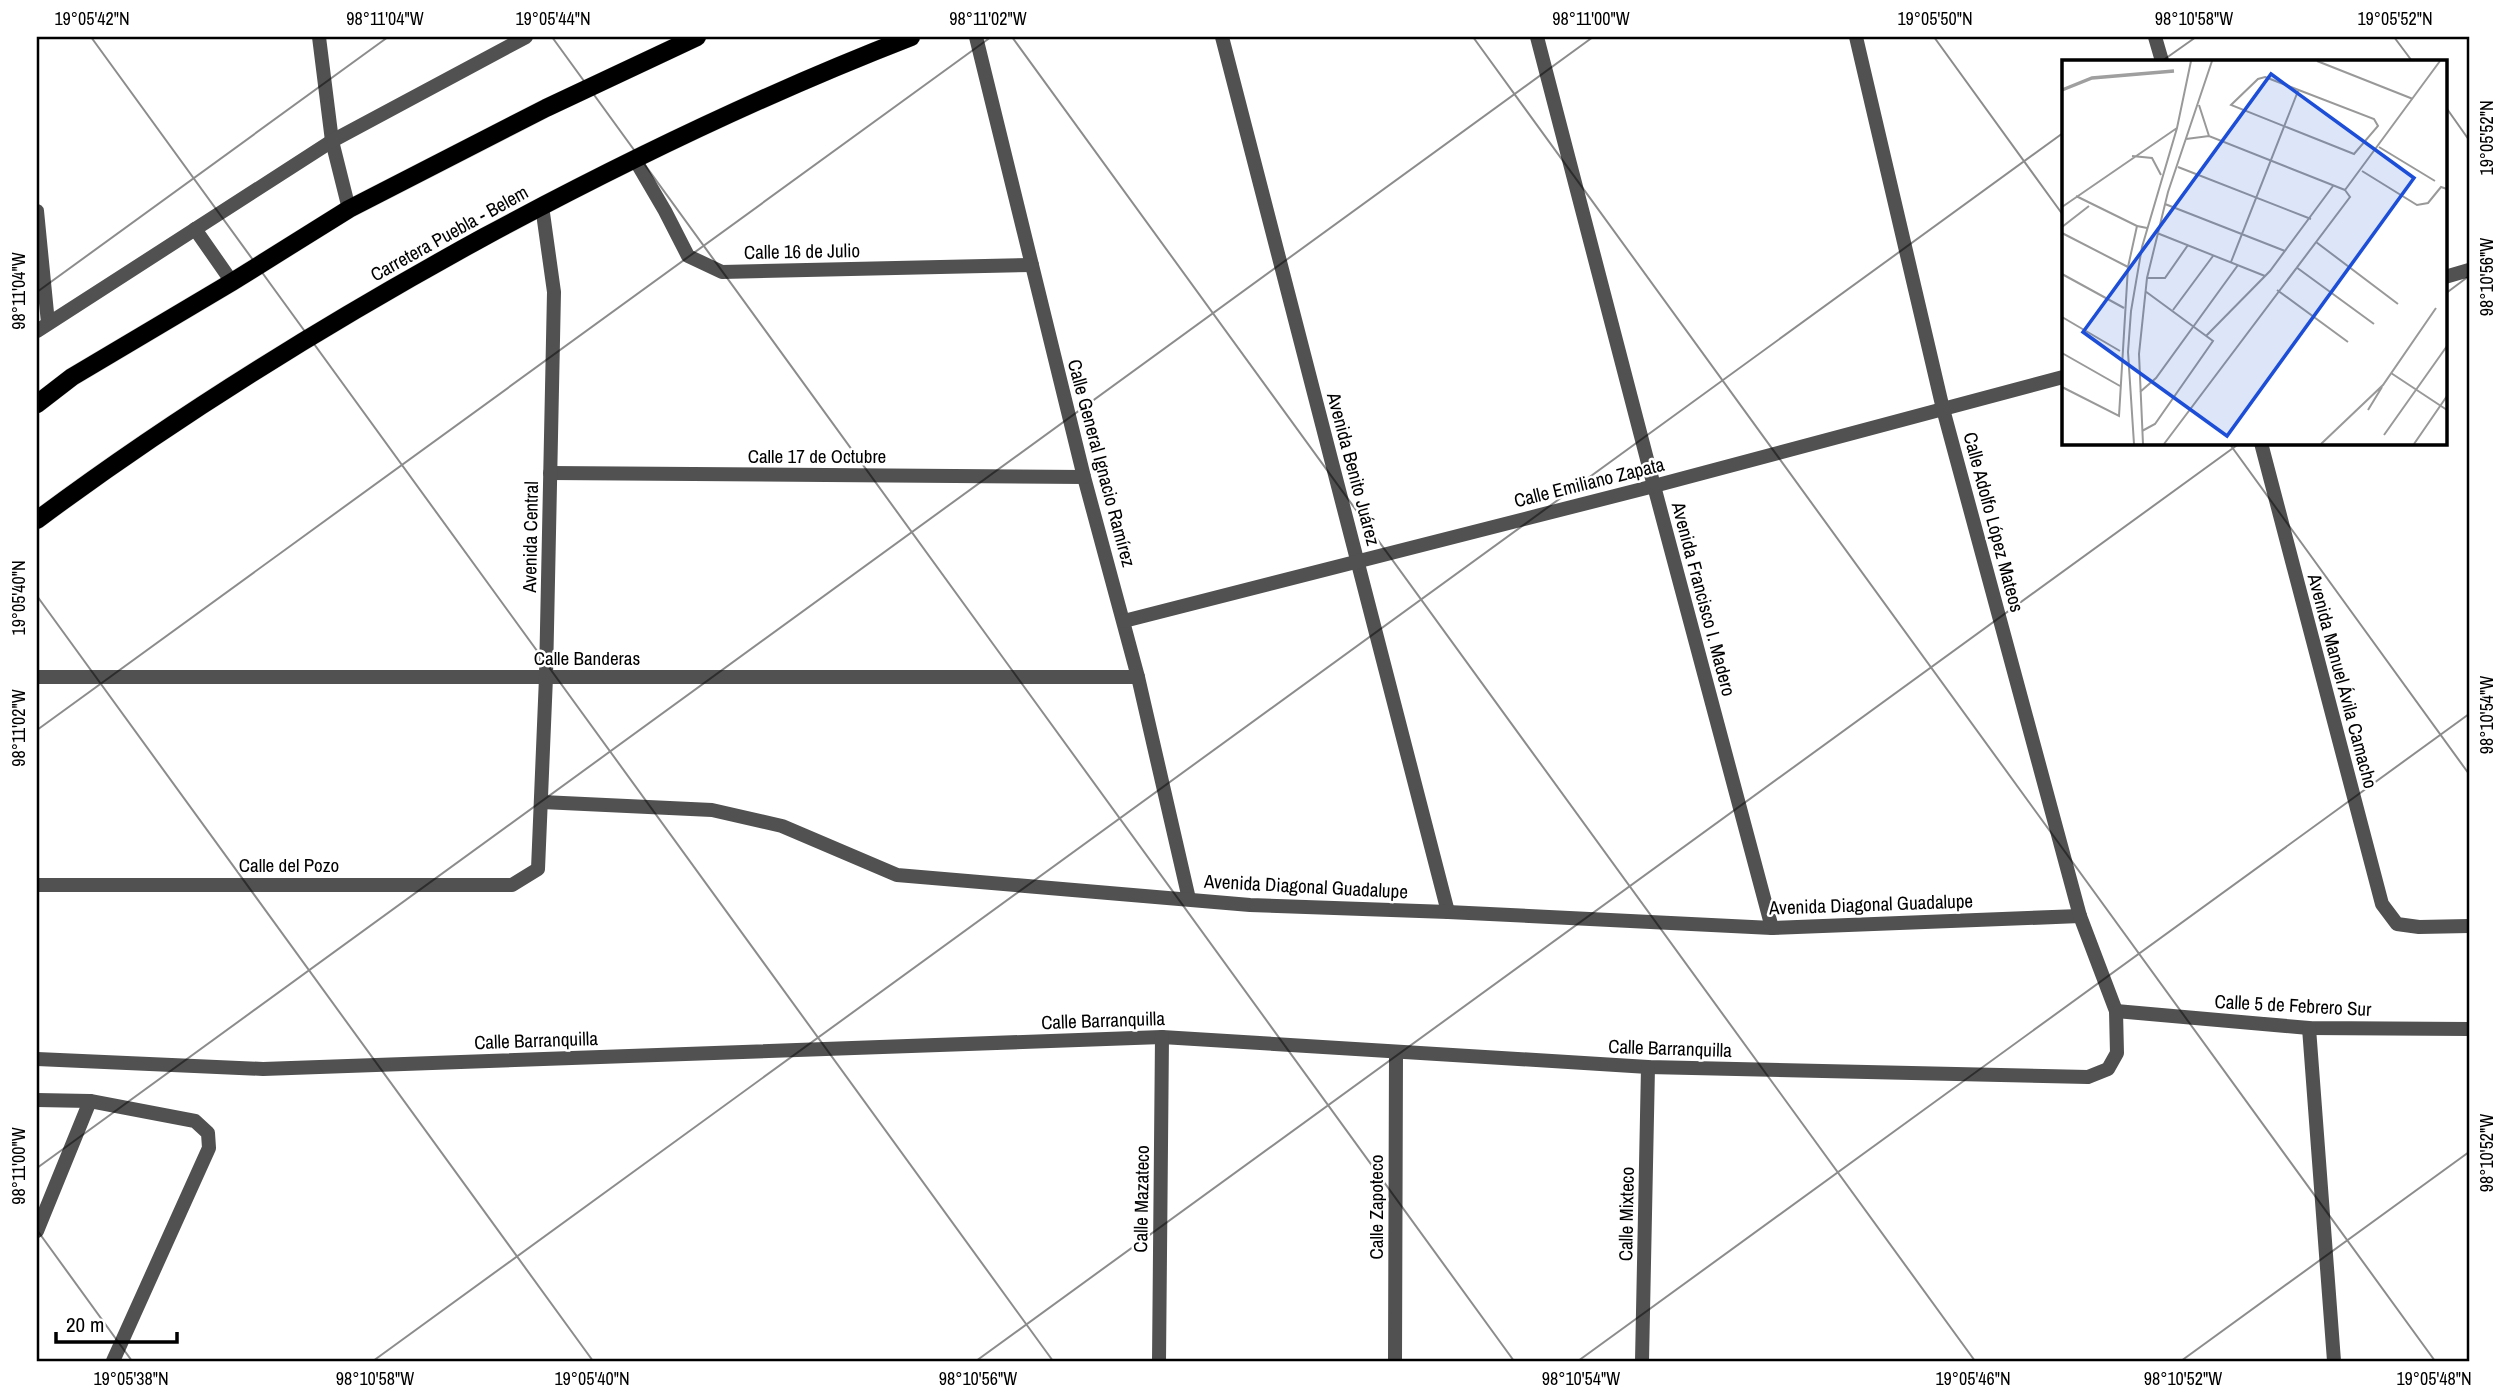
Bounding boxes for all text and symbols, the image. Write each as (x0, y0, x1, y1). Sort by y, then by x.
text: 19°05'42"N (54, 6, 130, 31)
text: 98°11'04"W (346, 6, 424, 31)
text: 19°05'44"N (515, 6, 591, 31)
text: 98°11'02"W (949, 6, 1027, 31)
text: 98°11'00"W (1552, 6, 1630, 31)
text: 19°05'50"N (1897, 6, 1973, 31)
text: 98°10'58"W (2155, 6, 2233, 31)
text: 19°05'52"N (2357, 6, 2433, 31)
inset map (2062, 60, 2446, 444)
text: 19°05'52"N (2474, 100, 2499, 176)
street label: Carretera Puebla - Belem (365, 179, 533, 287)
street label: Calle 16 de Julio (744, 237, 860, 265)
text: 98°10'56"W (2474, 238, 2499, 316)
text: 98°11'04"W (6, 252, 31, 330)
street label: Calle General Ignacio Ramírez (1062, 356, 1142, 570)
street label: Avenida Benito Juárez (1321, 389, 1387, 549)
street label: Calle Adolfo López Mateos (1957, 429, 2031, 615)
street label: Calle 17 de Octubre (748, 443, 886, 469)
street label: Calle Emiliano Zapata (1511, 451, 1667, 513)
street label: Avenida Central (516, 481, 544, 594)
street label: Avenida Francisco I. Madero (1665, 498, 1742, 699)
text: 19°05'40"N (6, 560, 31, 636)
street label: Avenida Manuel Ávila Camacho (2302, 570, 2384, 791)
street label: Calle Banderas (534, 645, 640, 671)
text: 98°10'54"W (2474, 676, 2499, 754)
text: 98°11'02"W (6, 689, 31, 767)
street label: Calle del Pozo (239, 852, 339, 878)
street label: Avenida Diagonal Guadalupe (1202, 868, 1409, 904)
street label: Avenida Diagonal Guadalupe (1768, 887, 1973, 921)
street label: Calle 5 de Febrero Sur (2214, 988, 2373, 1022)
street label: Calle Barranquilla (1041, 1005, 1166, 1035)
street label: Calle Barranquilla (474, 1025, 599, 1055)
street label: Calle Barranquilla (1608, 1033, 1733, 1063)
text: 98°10'52"W (2474, 1114, 2499, 1192)
text: 98°11'00"W (6, 1127, 31, 1205)
street label: Calle Mazateco (1127, 1145, 1155, 1253)
street label: Calle Zapoteco (1363, 1155, 1389, 1259)
street label: Calle Mixteco (1612, 1167, 1640, 1261)
scale bar (56, 1300, 177, 1344)
text: 20 m (66, 1310, 104, 1339)
text: 19°05'38"N (93, 1366, 169, 1391)
text: 98°10'58"W (336, 1366, 414, 1391)
text: 19°05'40"N (554, 1366, 630, 1391)
text: 98°10'56"W (939, 1366, 1017, 1391)
text: 98°10'54"W (1542, 1366, 1620, 1391)
text: 19°05'46"N (1935, 1366, 2011, 1391)
text: 98°10'52"W (2144, 1366, 2222, 1391)
text: 19°05'48"N (2396, 1366, 2472, 1391)

